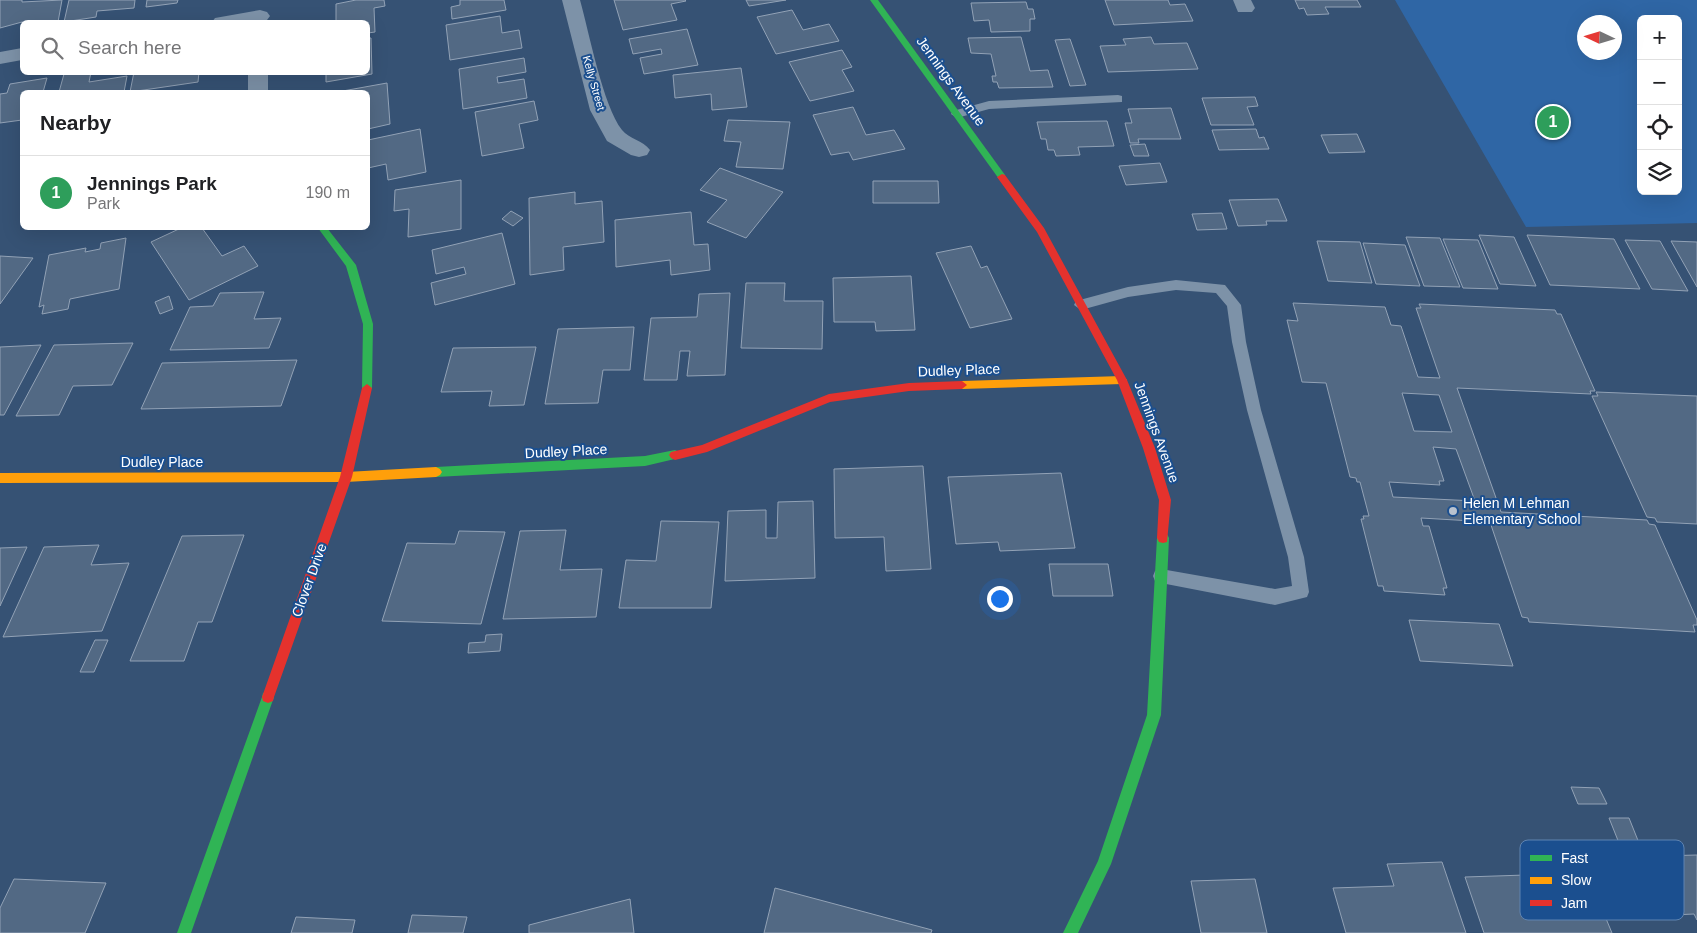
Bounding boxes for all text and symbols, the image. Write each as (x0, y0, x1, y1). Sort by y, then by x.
north arrow (1577, 15, 1622, 60)
map controls (1637, 15, 1682, 195)
button: + (1637, 15, 1682, 60)
search box (20, 20, 370, 75)
street label: Jennings Avenue (913, 33, 989, 129)
icon: search (38, 34, 66, 62)
text: Search here (78, 37, 182, 58)
street label: Kelly Street (580, 54, 608, 112)
button: − (1637, 60, 1682, 105)
pin: 1 (1537, 103, 1569, 141)
button: locate (1637, 105, 1682, 150)
text: Nearby (40, 111, 111, 134)
button: layers (1637, 150, 1682, 195)
text: Jennings Park (87, 173, 217, 194)
text: 1 (52, 184, 60, 201)
text: 190 m (306, 184, 350, 201)
text: Park (87, 195, 120, 212)
street label: Dudley Place (917, 361, 1001, 379)
street label: Jennings Avenue (1131, 379, 1183, 485)
street label: Dudley Place (524, 441, 608, 461)
street label: Dudley Place (121, 454, 203, 470)
place label: Helen M Lehman Elementary School (1463, 495, 1581, 527)
marker: Helen M Lehman Elementary School (1447, 505, 1459, 517)
street label: Clover Drive (288, 541, 330, 619)
your location (987, 586, 1013, 612)
legend (1520, 840, 1684, 920)
text: Fast (1561, 850, 1588, 866)
text: Slow (1561, 872, 1592, 888)
text: Jam (1561, 895, 1587, 911)

